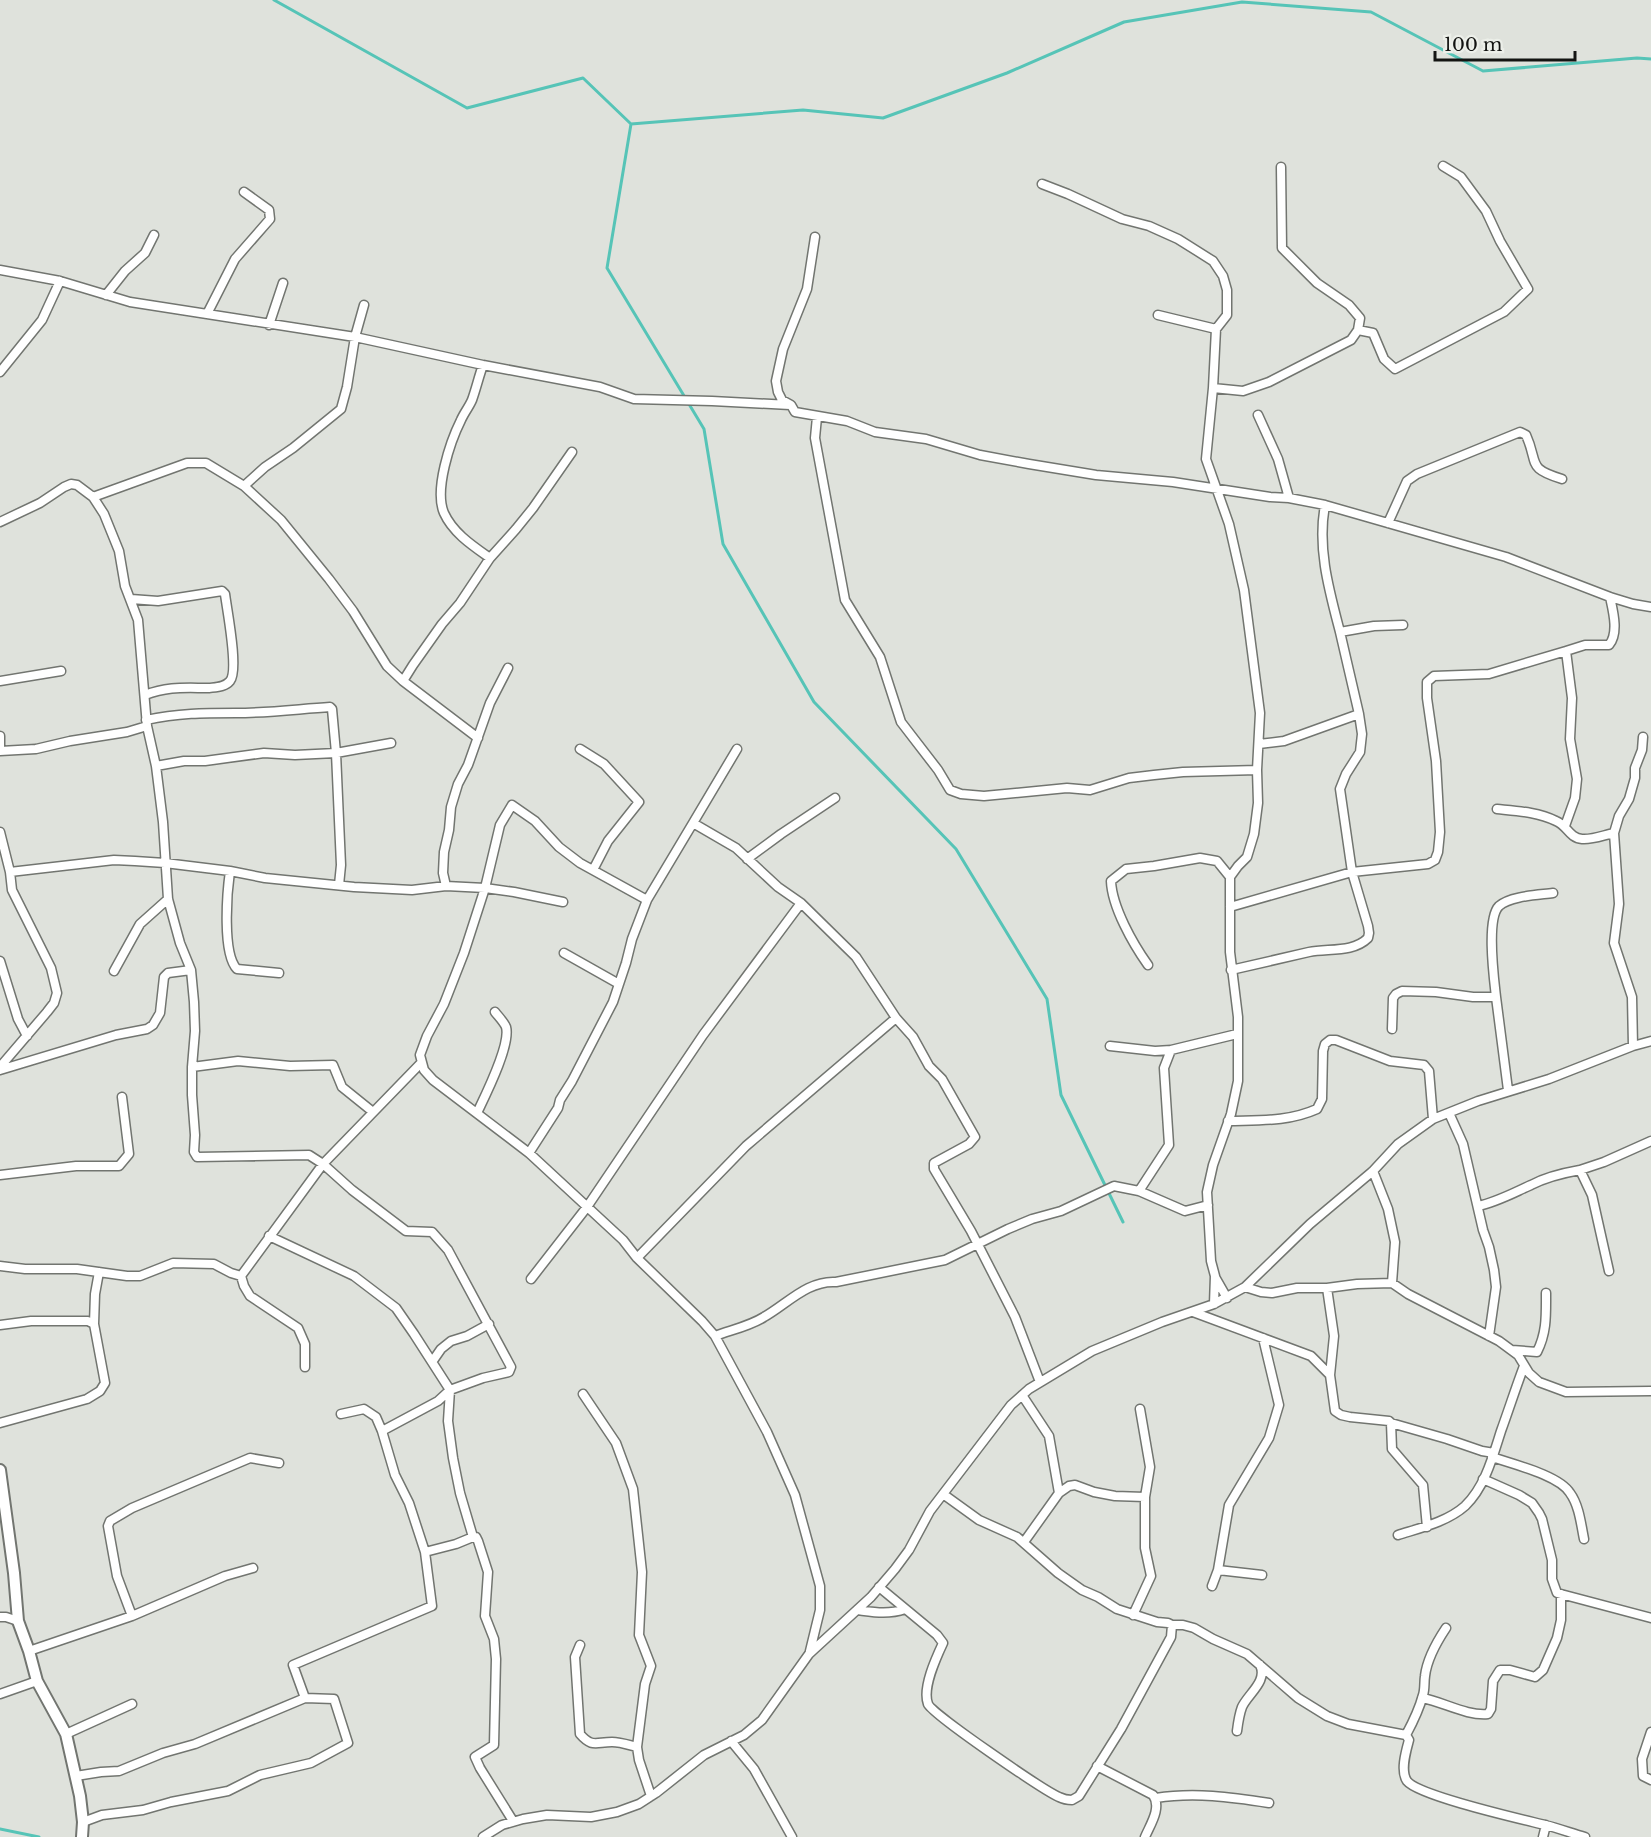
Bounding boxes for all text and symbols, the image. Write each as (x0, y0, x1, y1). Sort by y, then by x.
scale bar (1435, 24, 1574, 62)
text: 100 m (1444, 34, 1502, 56)

